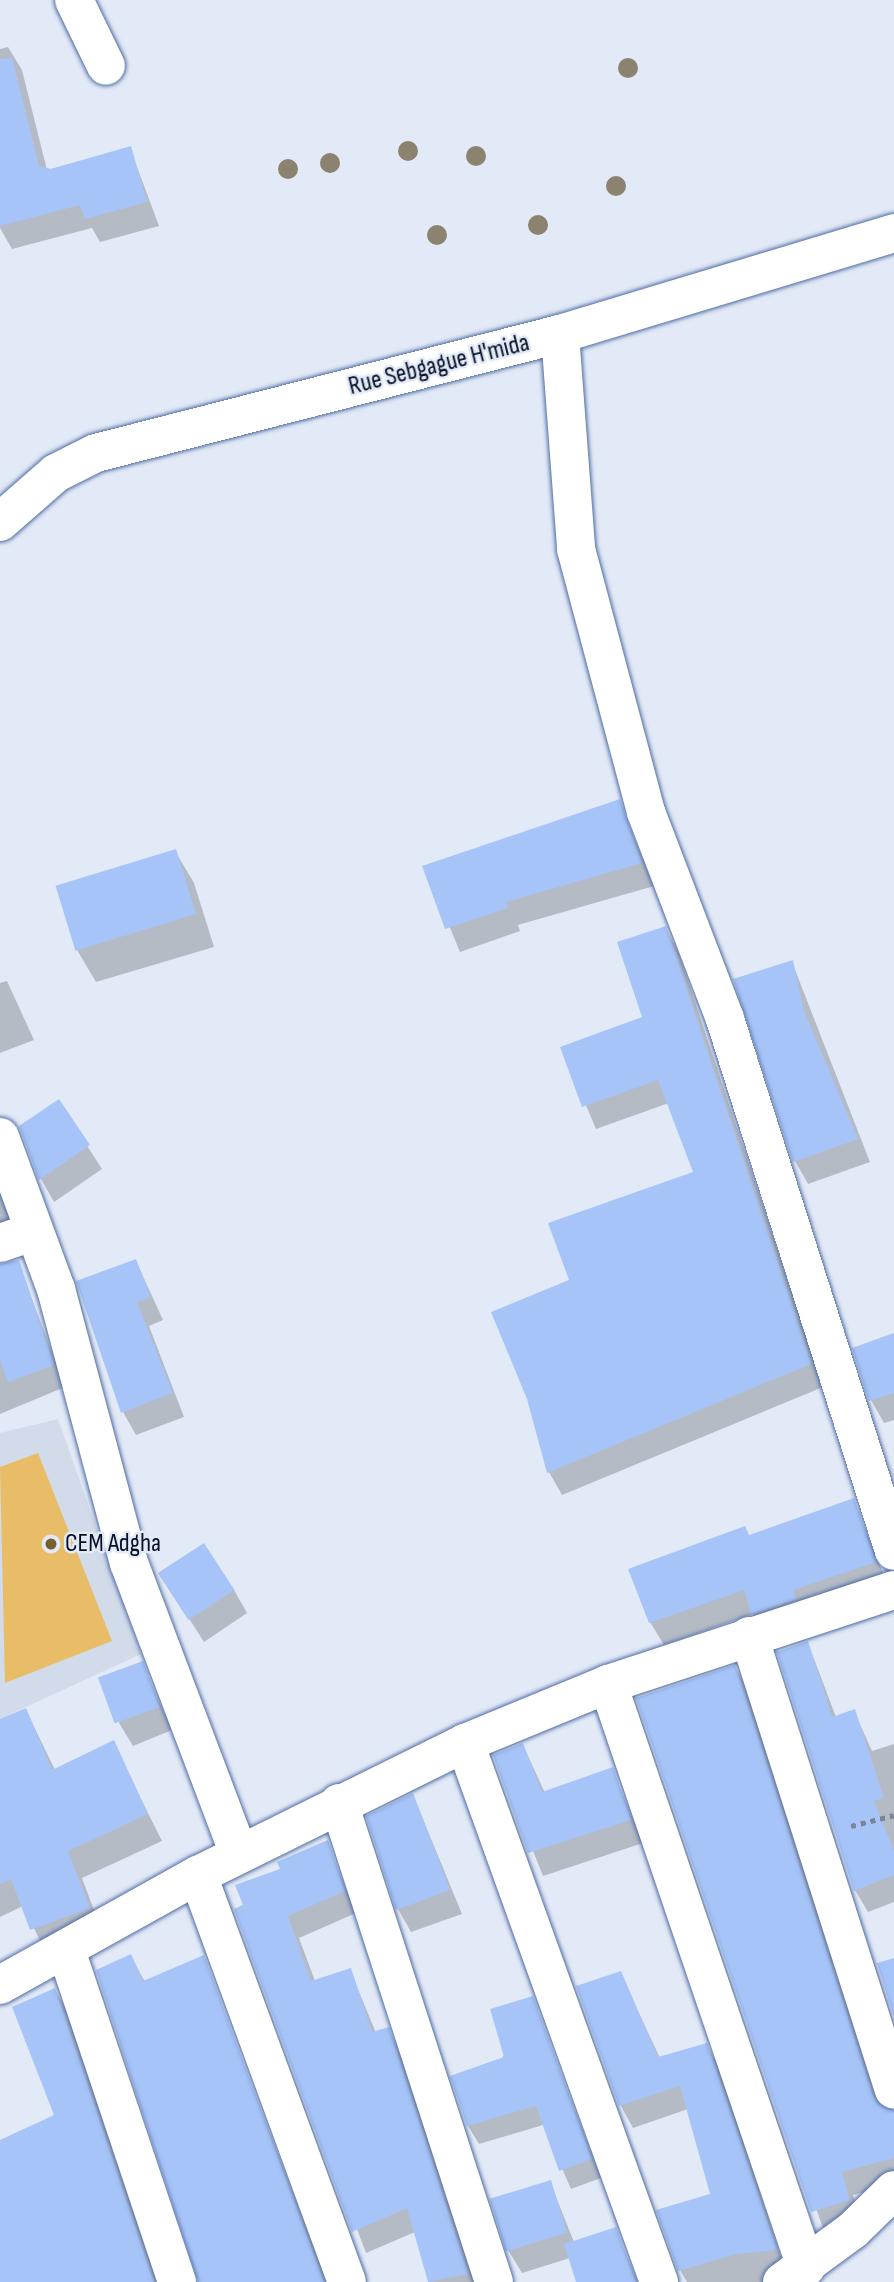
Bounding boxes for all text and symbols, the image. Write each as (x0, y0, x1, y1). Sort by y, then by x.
street label: Rue Sebgague H'mida (345, 327, 533, 403)
place label: CEM Adgha (65, 1528, 161, 1560)
marker: CEM Adgha (43, 1536, 59, 1552)

